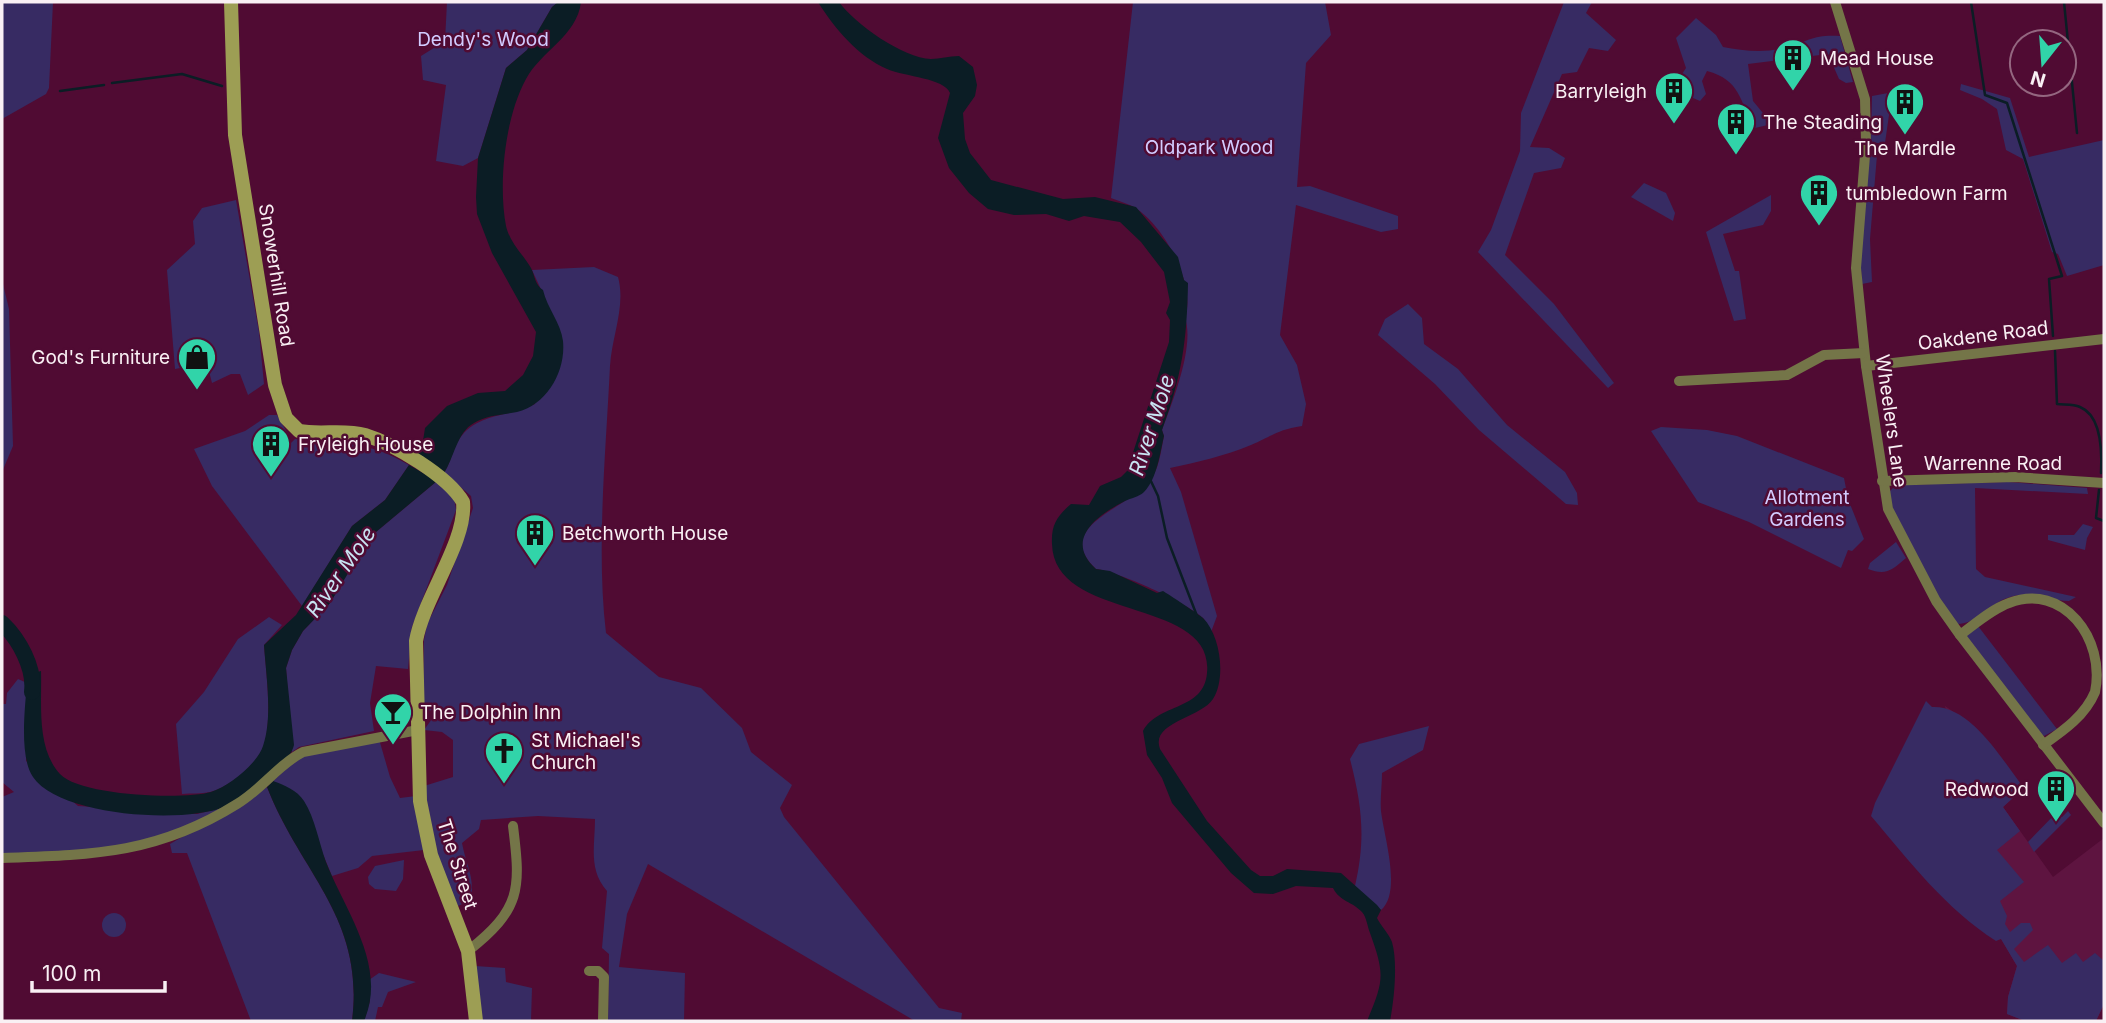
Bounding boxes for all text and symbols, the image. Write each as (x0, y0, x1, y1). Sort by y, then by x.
park label: Dendy's Wood (417, 28, 549, 51)
north arrow (2008, 28, 2078, 98)
building icon: Mead House (1772, 37, 1814, 92)
place label: Mead House (1820, 47, 1934, 70)
text: N (2028, 66, 2048, 92)
building icon: Barryleigh (1653, 70, 1695, 125)
place label: Barryleigh (1555, 80, 1647, 103)
building icon: The Mardle (1884, 81, 1926, 136)
building icon: The Steading (1715, 101, 1757, 156)
place label: The Steading (1763, 111, 1882, 134)
park label: Oldpark Wood (1145, 136, 1273, 159)
place label: The Mardle (1854, 137, 1956, 160)
building icon: tumbledown Farm (1798, 172, 1840, 227)
place label: tumbledown Farm (1846, 182, 2008, 205)
street label: Snowerhill Road (254, 202, 299, 348)
street label: Oakdene Road (1916, 316, 2050, 355)
shop icon: God's Furniture (176, 336, 218, 391)
place label: God's Furniture (31, 346, 170, 369)
street label: Wheelers Lane (1871, 353, 1912, 489)
water label: River Mole (1123, 371, 1180, 478)
building icon: Fryleigh House (250, 423, 292, 478)
place label: Fryleigh House (298, 433, 433, 456)
street label: Warrenne Road (1924, 452, 2062, 475)
park label: Allotment Gardens (1764, 486, 1850, 531)
building icon: Betchworth House (514, 512, 556, 567)
water label: River Mole (300, 522, 381, 622)
place label: Betchworth House (562, 522, 728, 545)
bar icon: The Dolphin Inn (372, 691, 414, 746)
place label: The Dolphin Inn (420, 701, 561, 724)
place label: St Michael's Church (531, 729, 641, 774)
church icon: St Michael's Church (483, 730, 525, 785)
building icon: Redwood (2035, 768, 2077, 823)
place label: Redwood (1945, 778, 2029, 801)
street label: The Street (432, 816, 483, 912)
scale bar (32, 950, 164, 994)
text: 100 m (42, 961, 101, 986)

